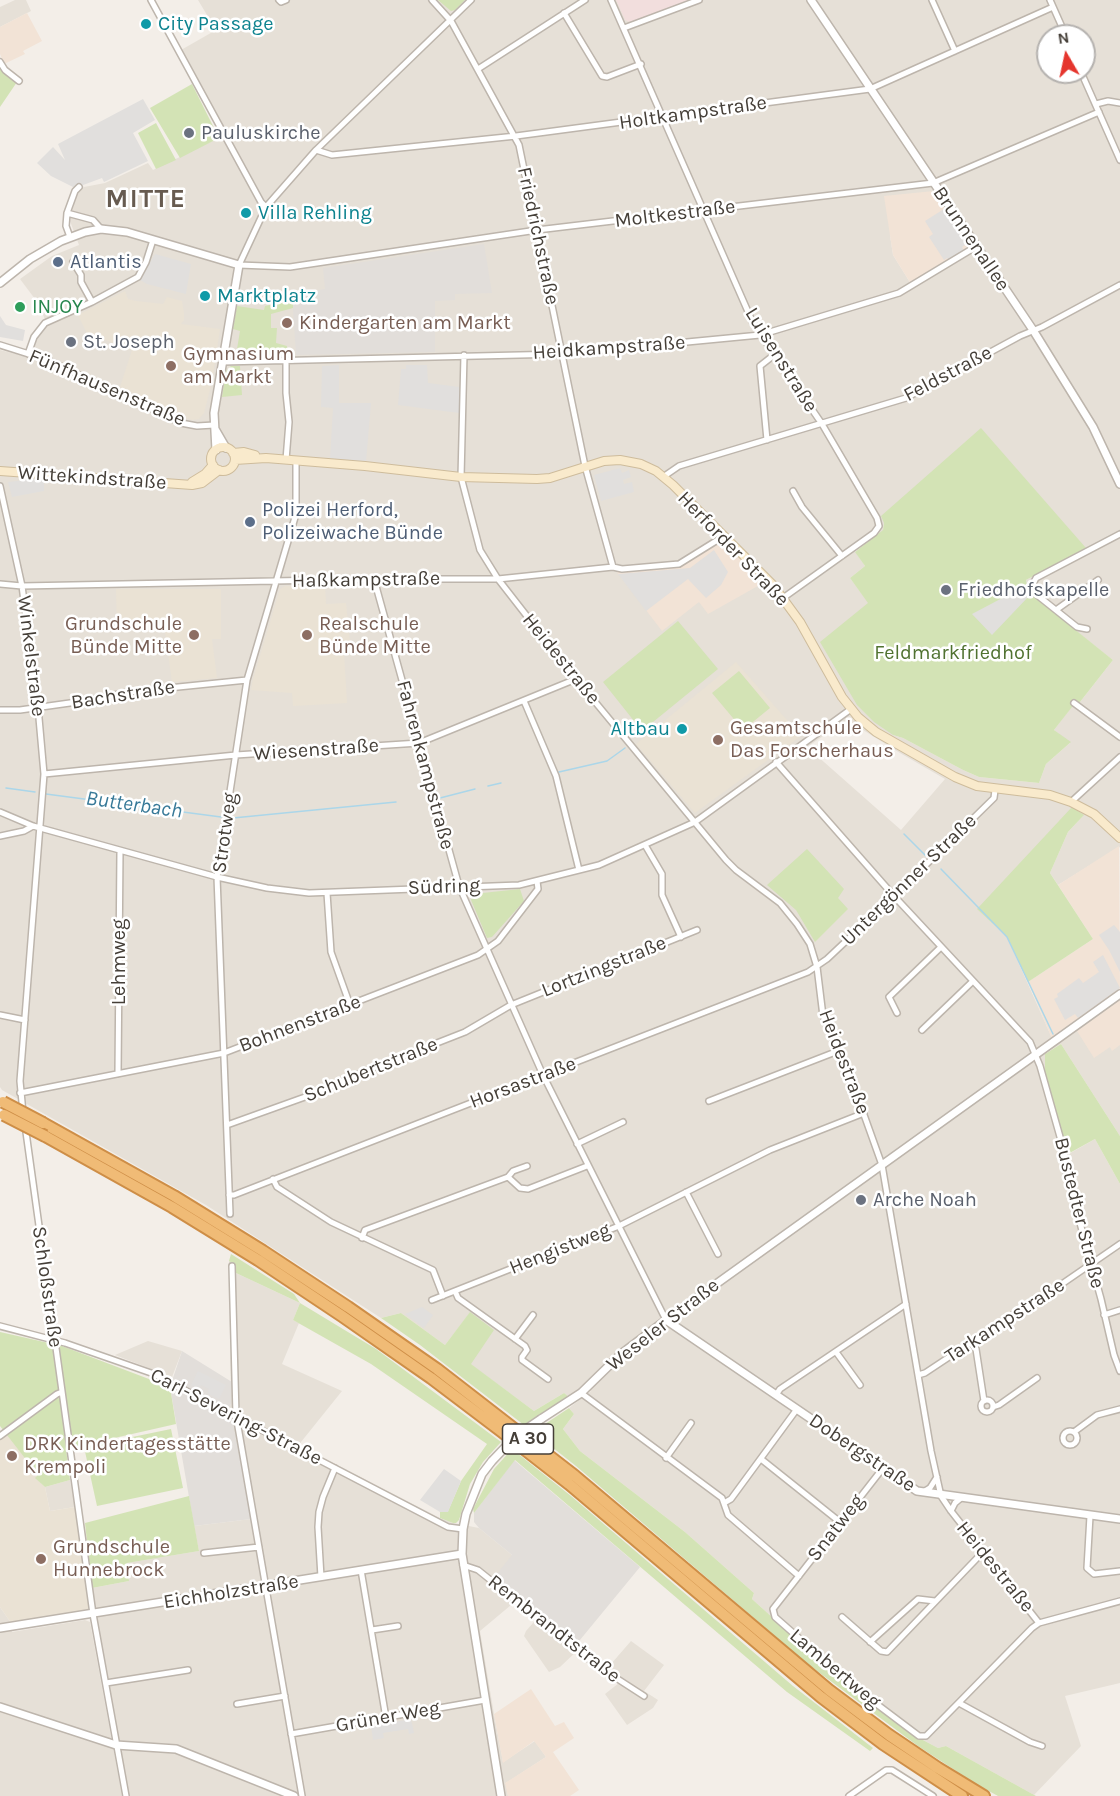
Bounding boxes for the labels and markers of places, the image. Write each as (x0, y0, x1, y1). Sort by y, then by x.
place label: City Passage (158, 12, 273, 36)
marker: City Passage (139, 17, 153, 31)
place label: Pauluskirche (201, 121, 321, 145)
marker: Pauluskirche (182, 126, 196, 140)
place label: Villa Rehling (258, 201, 372, 225)
marker: Villa Rehling (239, 206, 253, 220)
place label: Atlantis (70, 250, 142, 274)
marker: Atlantis (51, 255, 65, 269)
place label: Marktplatz (217, 284, 316, 308)
marker: Marktplatz (198, 289, 212, 303)
place label: INJOY (32, 295, 83, 319)
marker: INJOY (13, 300, 27, 314)
place label: Kindergarten am Markt (299, 311, 511, 335)
marker: Kindergarten am Markt (280, 316, 294, 330)
place label: St. Joseph (83, 330, 174, 354)
marker: St. Joseph (64, 335, 78, 349)
place label: Gymnasium am Markt (183, 342, 294, 389)
marker: Gymnasium am Markt (164, 359, 178, 373)
place label: Polizei Herford, Polizeiwache Bünde (262, 498, 443, 545)
marker: Polizei Herford, Polizeiwache Bünde (243, 515, 257, 529)
place label: Friedhofskapelle (958, 578, 1109, 602)
marker: Friedhofskapelle (939, 583, 953, 597)
place label: Grundschule Bünde Mitte (65, 612, 182, 659)
place label: Realschule Bünde Mitte (319, 612, 431, 659)
marker: Grundschule Bünde Mitte (187, 628, 201, 642)
marker: Realschule Bünde Mitte (300, 628, 314, 642)
place label: Gesamtschule Das Forscherhaus (730, 716, 894, 763)
place label: Altbau (610, 717, 670, 741)
marker: Altbau (675, 722, 689, 736)
marker: Gesamtschule Das Forscherhaus (711, 733, 725, 747)
place label: Arche Noah (873, 1188, 977, 1212)
marker: Arche Noah (854, 1193, 868, 1207)
place label: DRK Kindertagesstätte Krempoli (24, 1432, 231, 1479)
marker: DRK Kindertagesstätte Krempoli (5, 1449, 19, 1463)
place label: Grundschule Hunnebrock (53, 1535, 170, 1582)
marker: Grundschule Hunnebrock (34, 1552, 48, 1566)

